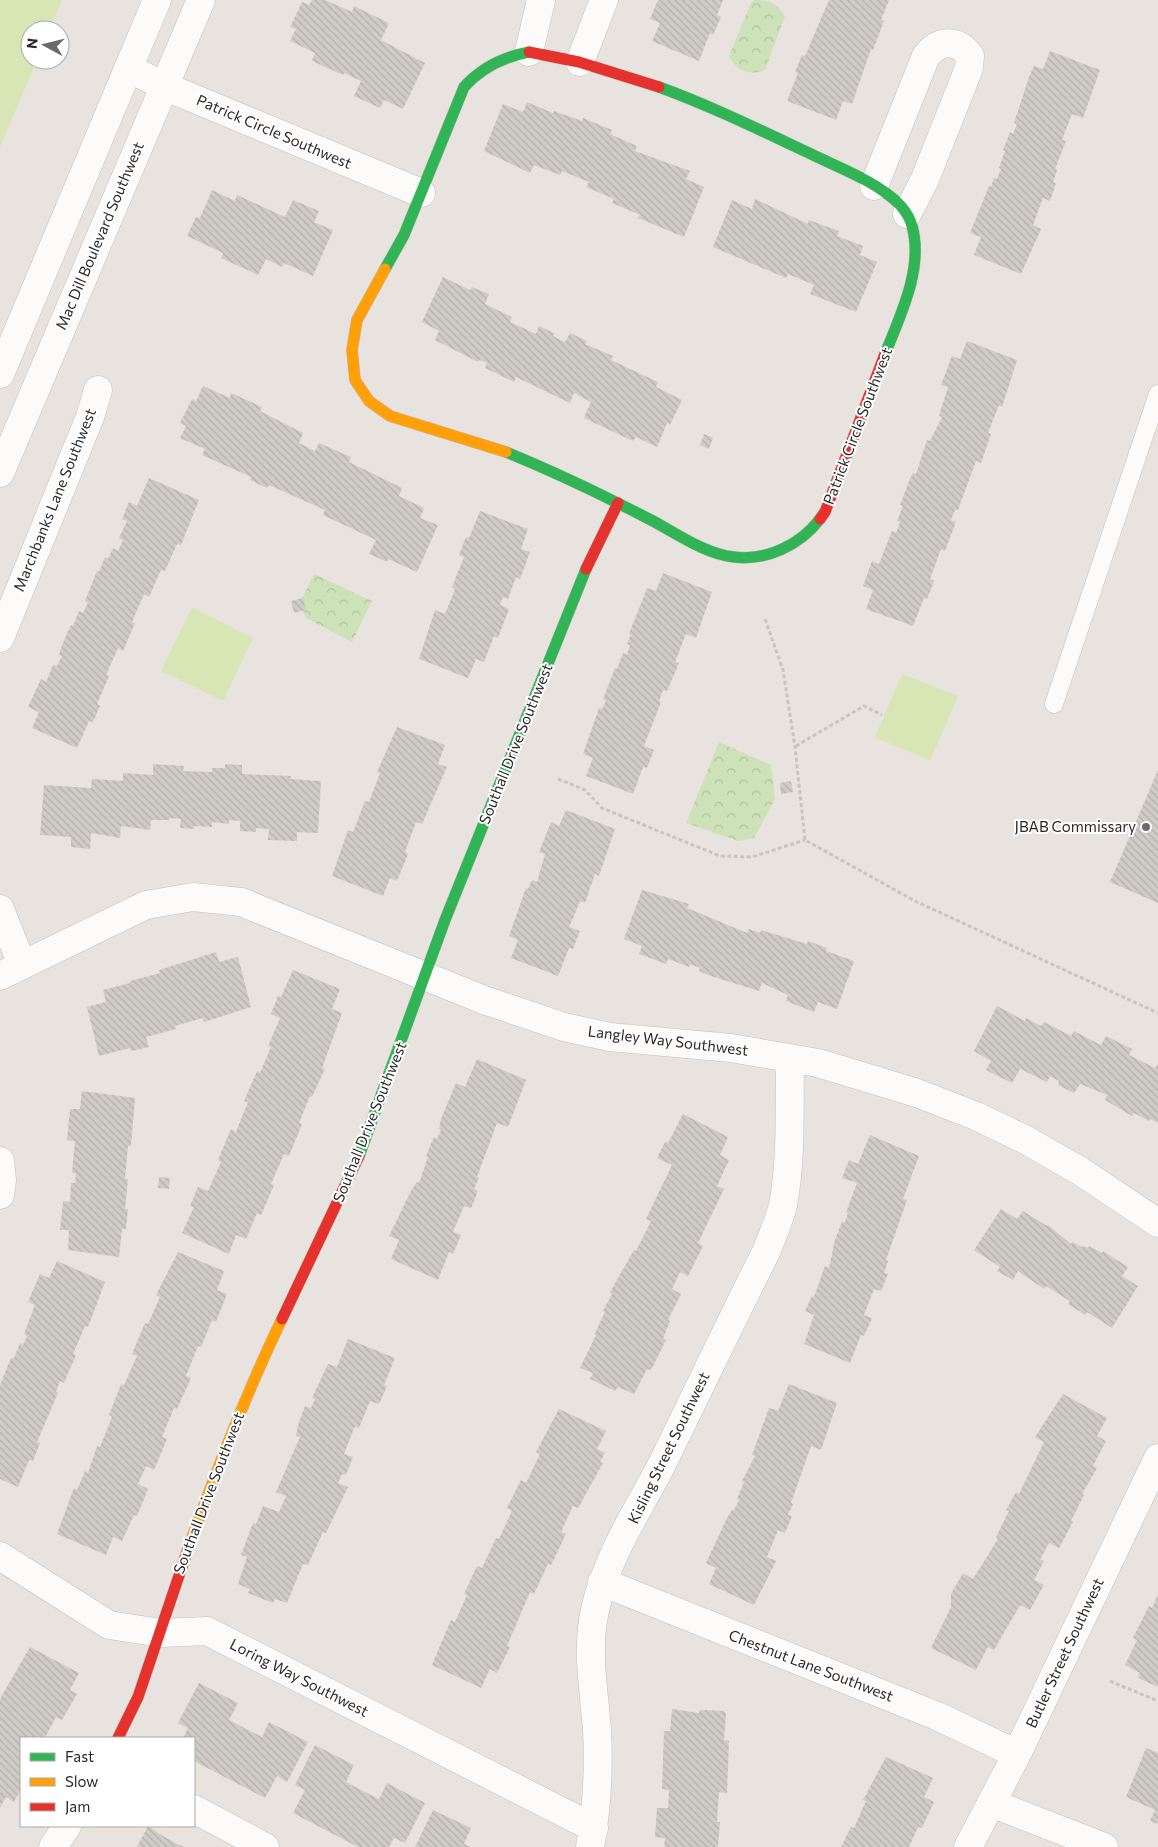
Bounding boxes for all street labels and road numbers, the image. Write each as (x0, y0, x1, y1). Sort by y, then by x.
street label: Patrick Circle Southwest (194, 90, 355, 172)
street label: Mac Dill Boulevard Southwest (51, 139, 147, 332)
street label: Patrick Circle Southwest (819, 345, 895, 507)
street label: Marchbanks Lane Southwest (9, 405, 99, 594)
street label: Southall Drive Southwest (475, 661, 556, 827)
street label: Langley Way Southwest (587, 1021, 749, 1059)
street label: Southall Drive Southwest (329, 1039, 410, 1205)
street label: Kisling Street Southwest (624, 1369, 713, 1526)
street label: Southall Drive Southwest (169, 1409, 247, 1576)
street label: Butler Street Southwest (1021, 1575, 1107, 1730)
street label: Chestnut Lane Southwest (727, 1625, 896, 1705)
street label: Loring Way Southwest (227, 1634, 372, 1720)

